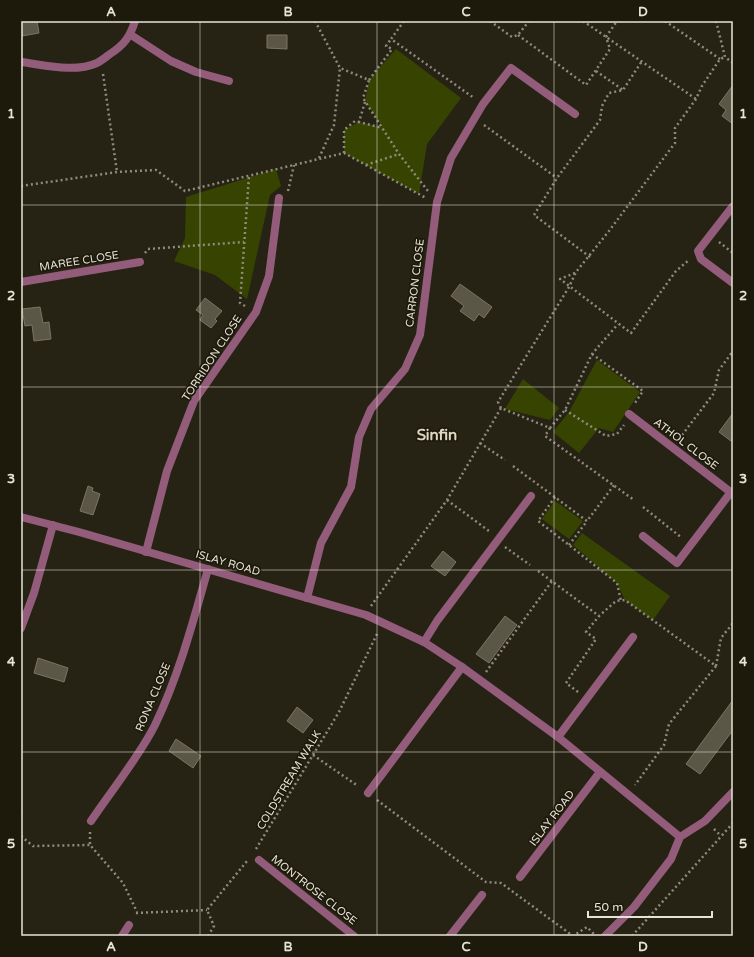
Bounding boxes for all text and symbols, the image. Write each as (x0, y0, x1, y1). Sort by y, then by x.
text: A (106, 4, 116, 20)
text: B (283, 4, 293, 20)
text: C (461, 4, 471, 20)
text: D (638, 4, 648, 20)
text: 1 (7, 106, 15, 122)
text: 1 (739, 106, 747, 122)
street label: CARRON CLOSE (403, 238, 427, 328)
street label: MAREE CLOSE (38, 248, 120, 274)
text: 2 (7, 288, 15, 304)
text: 2 (739, 288, 747, 304)
street label: TORRIDON CLOSE (179, 313, 245, 403)
street label: ATHOL CLOSE (651, 416, 721, 472)
district label: Sinfin (417, 426, 457, 444)
text: 3 (7, 471, 15, 487)
text: 3 (739, 471, 747, 487)
street label: ISLAY ROAD (194, 548, 262, 578)
text: 4 (7, 654, 16, 670)
text: 4 (739, 654, 748, 670)
street label: RONA CLOSE (133, 661, 173, 733)
street label: COLDSTREAM WALK (254, 727, 324, 832)
street label: ISLAY ROAD (527, 788, 577, 848)
text: 5 (7, 836, 15, 852)
text: 5 (739, 836, 747, 852)
street label: MONTROSE CLOSE (269, 852, 359, 928)
scale bar (588, 893, 712, 919)
text: 50 m (594, 900, 623, 914)
text: A (106, 939, 116, 955)
text: B (283, 939, 293, 955)
text: C (461, 939, 471, 955)
text: D (638, 939, 648, 955)

